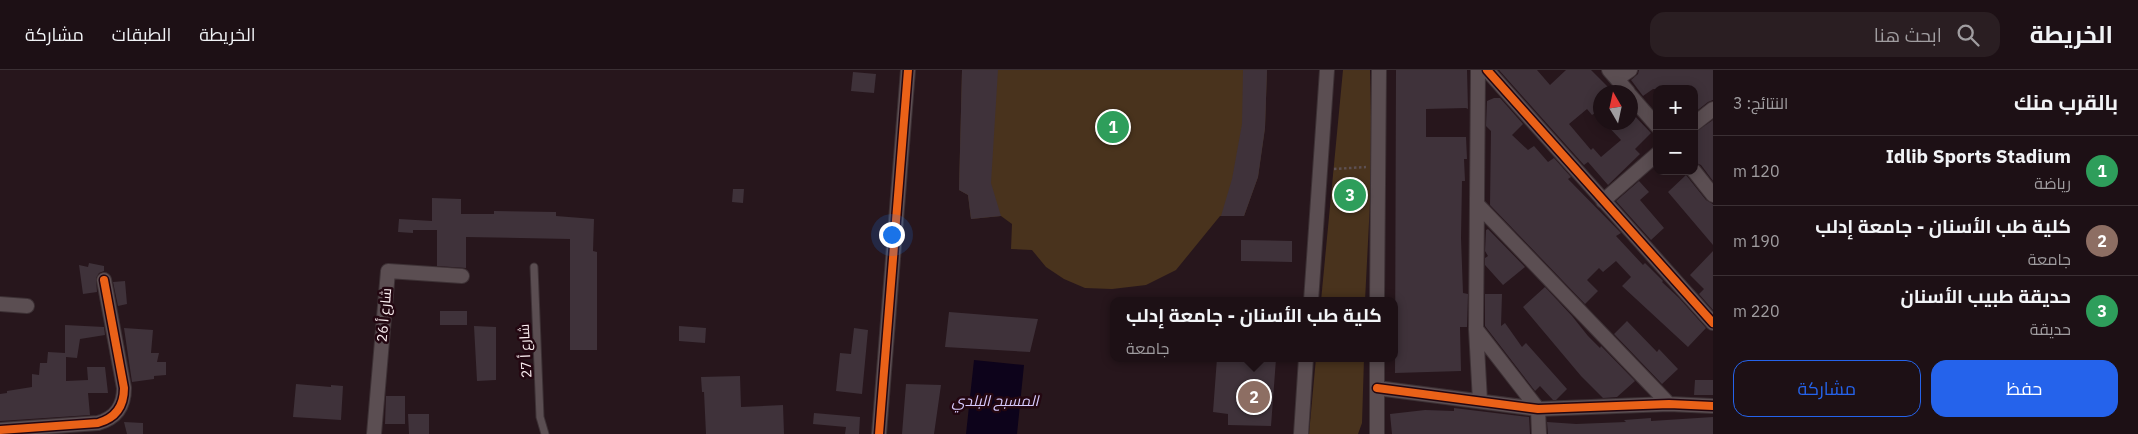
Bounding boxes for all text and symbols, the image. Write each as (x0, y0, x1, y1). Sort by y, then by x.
search box (1650, 12, 2000, 57)
text: الخريطة (2030, 18, 2113, 50)
icon: search (1954, 21, 1982, 49)
text: مشاركة (25, 23, 84, 46)
text: الطبقات (112, 23, 171, 46)
text: الخريطة (199, 23, 256, 46)
text: ابحث هنا (1874, 23, 1942, 47)
north arrow (1593, 85, 1638, 130)
map controls (1653, 85, 1698, 175)
button: + (1653, 85, 1698, 130)
text: بالقرب منك (2014, 88, 2118, 116)
text: النتائج: 3 (1733, 93, 1788, 113)
pin: 1 (1097, 108, 1129, 146)
button: − (1653, 130, 1698, 175)
text: Idlib Sports Stadium (1886, 144, 2071, 168)
text: 120 m (1733, 161, 1780, 181)
text: 1 (2097, 161, 2107, 181)
text: رياضة (2034, 173, 2071, 193)
pin: 3 (1334, 176, 1366, 214)
text: كلية طب الأسنان - جامعة إدلب (1815, 214, 2071, 238)
your location (879, 222, 905, 248)
text: 190 m (1733, 231, 1780, 251)
text: 2 (2097, 231, 2107, 251)
text: جامعة (2028, 249, 2071, 269)
text: حديقة طبيب الأسنان (1900, 284, 2071, 308)
street label: شارع أ 26 (373, 287, 395, 343)
popup (1110, 297, 1398, 362)
text: 220 m (1733, 301, 1780, 321)
text: 3 (2097, 301, 2107, 321)
text: كلية طب الأسنان - جامعة إدلب (1126, 303, 1382, 327)
text: حديقة (2030, 319, 2071, 339)
street label: شارع أ 27 (515, 323, 535, 379)
text: جامعة (1126, 338, 1169, 358)
button: مشاركة (1733, 360, 1921, 417)
button: حفظ (1931, 360, 2118, 417)
pin: 2 (1238, 378, 1270, 416)
water label: المسبح البلدي (951, 391, 1041, 413)

